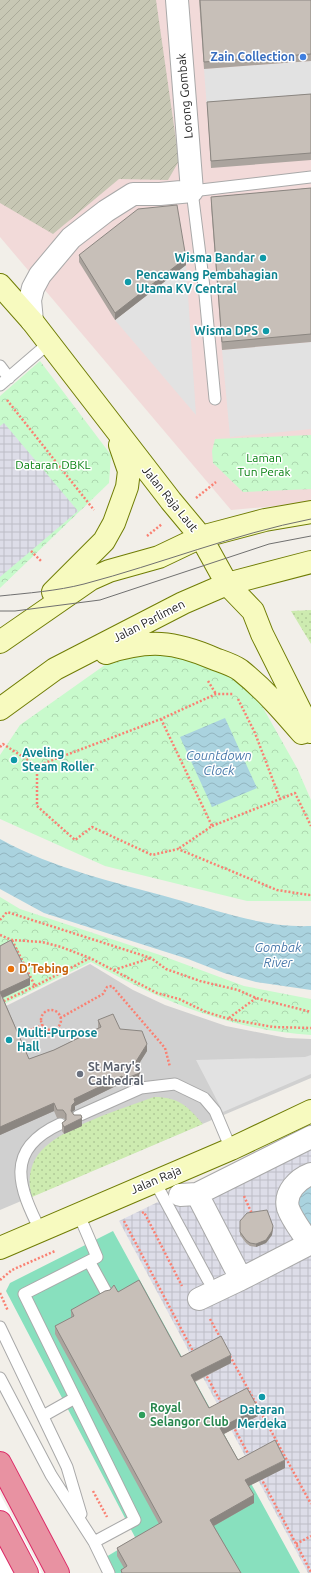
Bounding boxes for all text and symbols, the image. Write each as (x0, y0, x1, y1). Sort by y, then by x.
place label: Zain Collection (210, 50, 295, 63)
marker: Zain Collection (298, 52, 308, 62)
street label: Lorong Gombak (174, 53, 195, 139)
place label: Wisma Bandar (174, 251, 255, 264)
marker: Wisma Bandar (258, 253, 268, 263)
place label: Pencawang Pembahagian Utama KV Central (136, 268, 278, 295)
marker: Pencawang Pembahagian Utama KV Central (123, 277, 133, 287)
place label: Wisma DPS (194, 324, 258, 337)
marker: Wisma DPS (261, 326, 271, 336)
park label: Laman Tun Perak (237, 451, 291, 478)
park label: Dataran DBKL (15, 458, 91, 471)
street label: Jalan Raja Laut (140, 463, 201, 534)
street label: Jalan Parlimen (111, 597, 187, 644)
place label: Aveling Steam Roller (22, 746, 94, 773)
water label: Countdown Clock (186, 748, 252, 777)
marker: Aveling Steam Roller (9, 755, 19, 765)
water label: Gombak River (254, 940, 302, 969)
place label: D’Tebing (19, 962, 69, 975)
marker: D’Tebing (6, 964, 16, 974)
place label: Multi-Purpose Hall (17, 1026, 97, 1053)
marker: Multi-Purpose Hall (4, 1035, 14, 1045)
place label: St Mary's Cathedral (88, 1060, 144, 1087)
marker: St Mary's Cathedral (75, 1069, 85, 1079)
street label: Jalan Raja (129, 1163, 183, 1196)
marker: Dataran Merdeka (257, 1392, 267, 1402)
place label: Royal Selangor Club (150, 1401, 229, 1428)
place label: Dataran Merdeka (237, 1403, 287, 1430)
marker: Royal Selangor Club (137, 1410, 147, 1420)

